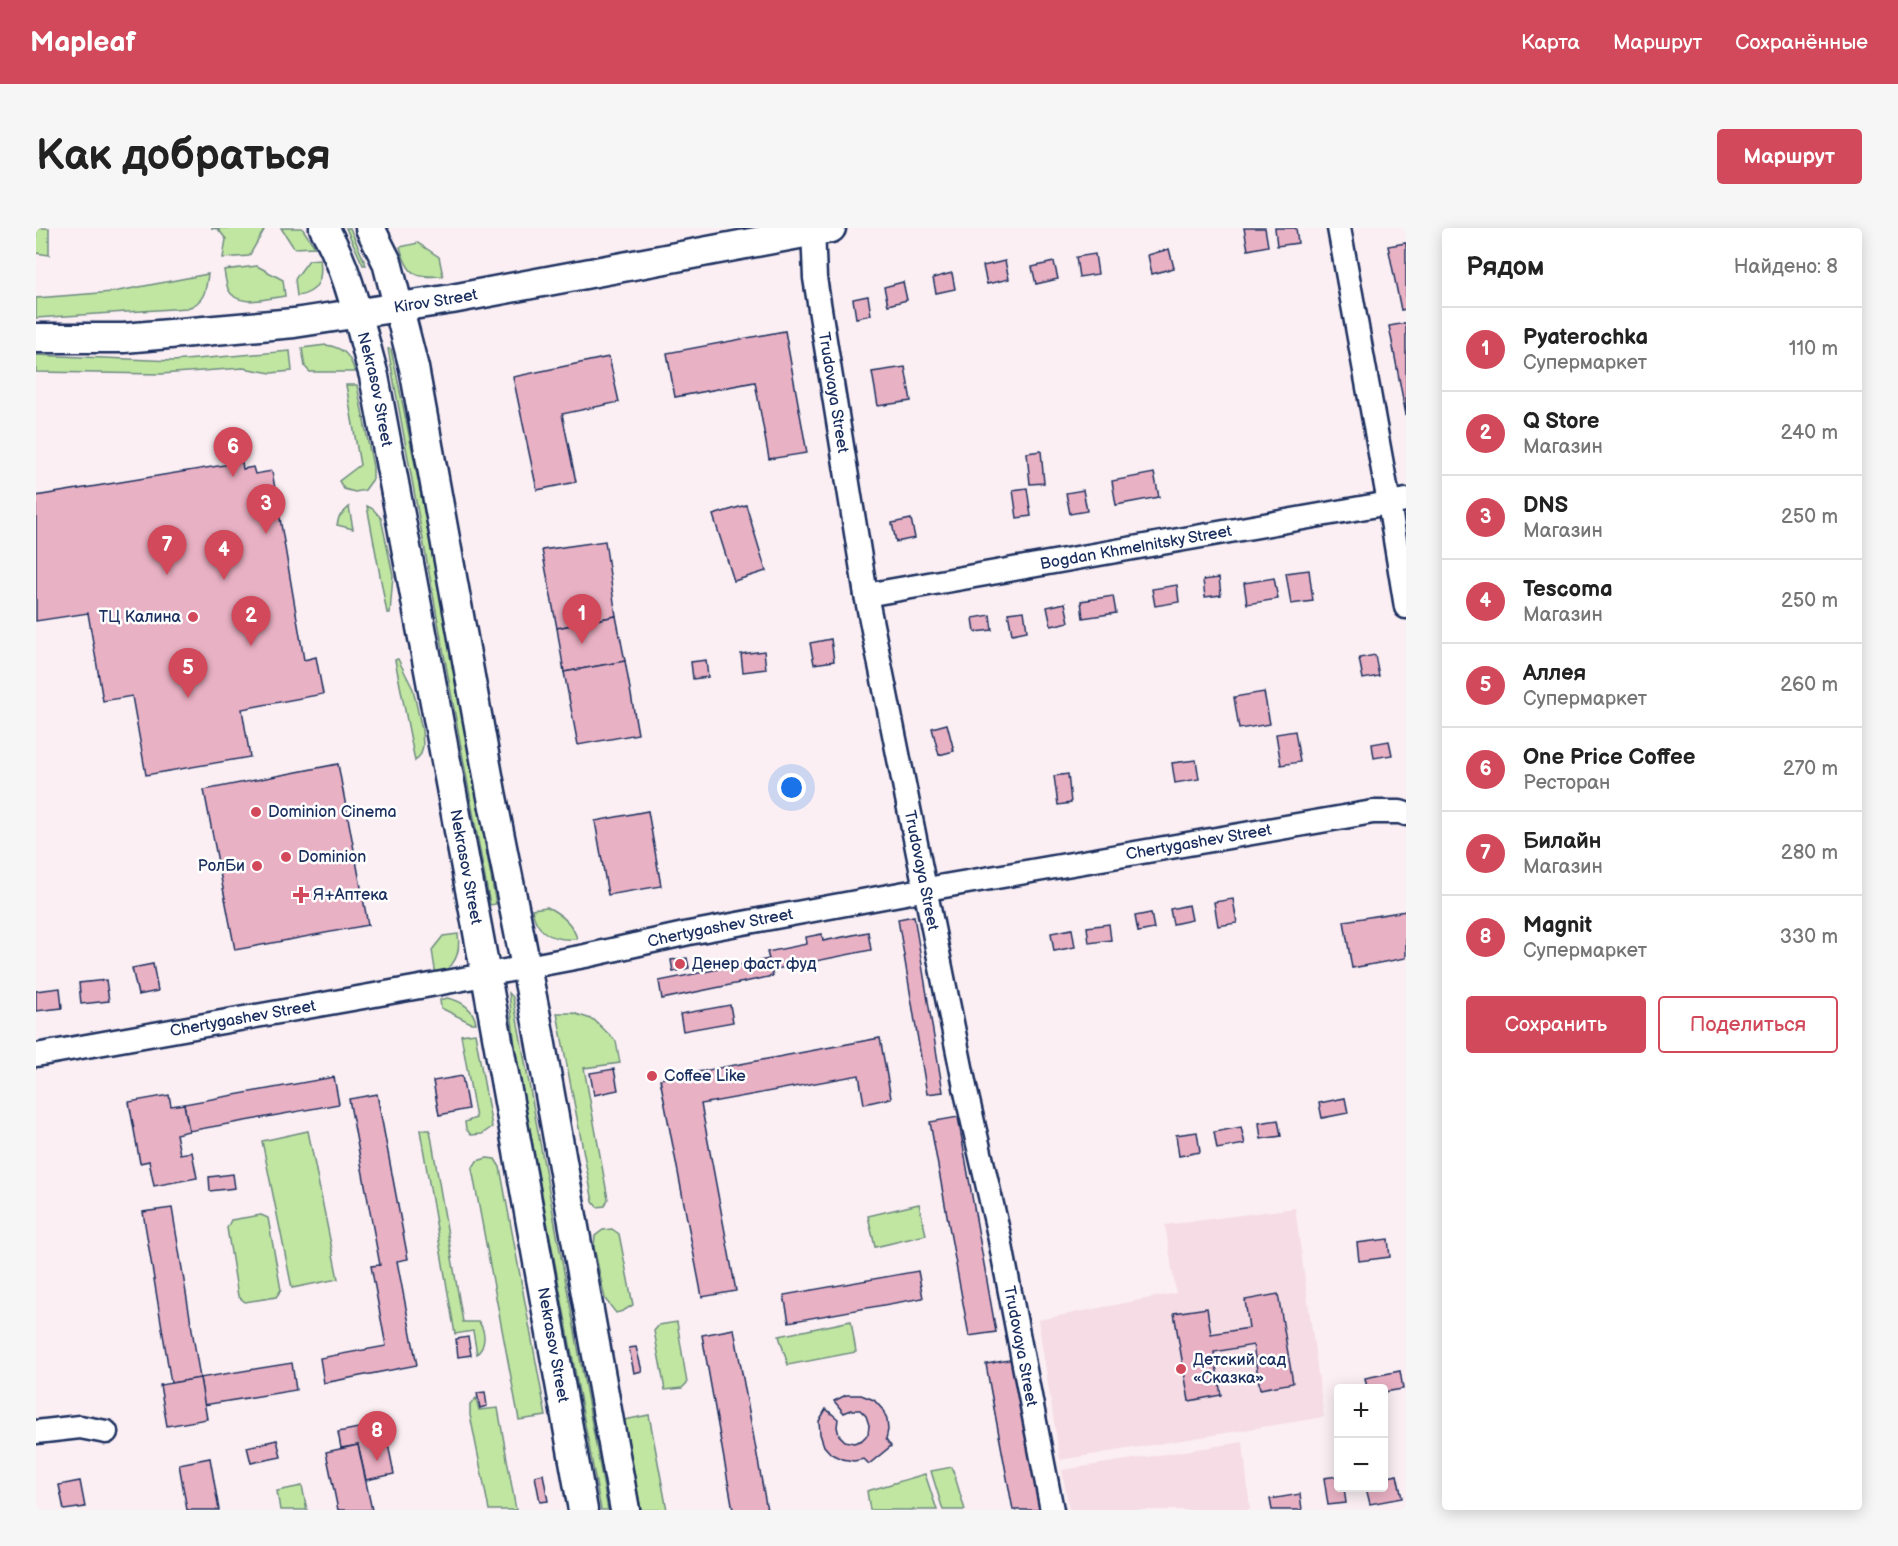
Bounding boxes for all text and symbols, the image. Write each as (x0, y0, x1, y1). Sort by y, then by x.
text: Mapleaf (30, 26, 136, 59)
text: Карта (1521, 30, 1580, 55)
text: Маршрут (1613, 30, 1702, 55)
text: Сохранённые (1735, 30, 1868, 55)
button: Маршрут (1717, 129, 1862, 184)
text: Как добраться (36, 131, 331, 182)
text: Рядом (1466, 252, 1544, 283)
text: Найдено: 8 (1734, 255, 1838, 279)
street label: Kirov Street (393, 285, 479, 317)
text: Pyaterochka (1523, 324, 1648, 351)
street label: Nekrasov Street (353, 330, 397, 448)
street label: Trudovaya Street (814, 331, 853, 454)
text: 1 (1481, 337, 1490, 361)
text: 110 m (1789, 337, 1838, 361)
text: Супермаркет (1523, 351, 1647, 375)
text: Q Store (1523, 408, 1599, 435)
text: 2 (1480, 421, 1491, 445)
text: 240 m (1781, 421, 1838, 445)
pin: 6 (214, 428, 252, 477)
text: Магазин (1523, 435, 1603, 459)
pin: 3 (246, 484, 286, 534)
text: DNS (1523, 492, 1568, 519)
text: 3 (1480, 505, 1491, 529)
text: 250 m (1781, 505, 1838, 529)
text: Магазин (1523, 519, 1603, 543)
street label: Bogdan Khmelnitsky Street (1039, 521, 1233, 574)
pin: 7 (148, 526, 186, 575)
pin: 4 (204, 530, 243, 580)
text: Tescoma (1523, 576, 1613, 603)
text: 4 (1480, 589, 1491, 613)
text: 250 m (1781, 589, 1838, 613)
pin: 1 (562, 594, 602, 644)
pin: 2 (232, 596, 270, 646)
text: Магазин (1523, 603, 1603, 627)
place label: ТЦ Калина (99, 608, 182, 627)
marker: ТЦ Калина (186, 610, 200, 624)
pin: 5 (168, 648, 208, 698)
text: Аллея (1523, 660, 1586, 687)
text: 5 (1480, 673, 1491, 697)
text: 260 m (1780, 673, 1838, 697)
text: Супермаркет (1523, 687, 1647, 711)
text: One Price Coffee (1523, 744, 1695, 771)
text: 6 (1479, 757, 1492, 781)
text: 270 m (1783, 757, 1838, 781)
text: Ресторан (1523, 771, 1610, 795)
your location (777, 773, 806, 802)
place label: Dominion Cinema (268, 803, 397, 822)
marker: Dominion Cinema (249, 805, 263, 819)
street label: Nekrasov Street (446, 808, 486, 926)
street label: Trudovaya Street (900, 809, 943, 932)
street label: Chertygashev Street (1124, 820, 1273, 864)
text: Билайн (1523, 828, 1601, 855)
text: 7 (1480, 841, 1491, 865)
text: 280 m (1781, 841, 1838, 865)
place label: Dominion (298, 848, 366, 867)
marker: Dominion (279, 850, 293, 864)
text: Магазин (1523, 855, 1603, 879)
place label: РолБи (198, 857, 245, 876)
marker: РолБи (250, 859, 264, 873)
place label: Я+Аптека (313, 886, 388, 905)
marker: Я+Аптека (294, 888, 308, 902)
street label: Chertygashev Street (646, 904, 795, 951)
text: Magnit (1523, 912, 1592, 939)
text: 8 (1479, 925, 1492, 949)
text: 330 m (1780, 925, 1838, 949)
text: Супермаркет (1523, 939, 1647, 963)
place label: Денер фаст фуд (692, 955, 817, 974)
marker: Денер фаст фуд (673, 957, 687, 971)
street label: Chertygashev Street (168, 996, 317, 1041)
button: Сохранить (1466, 996, 1646, 1053)
button: Поделиться (1658, 996, 1838, 1053)
place label: Coffee Like (664, 1067, 746, 1086)
marker: Coffee Like (645, 1069, 659, 1083)
street label: Trudovaya Street (1000, 1284, 1041, 1408)
street label: Nekrasov Street (533, 1286, 573, 1404)
place label: Детский сад «Сказка» (1193, 1351, 1286, 1388)
marker: Детский сад «Сказка» (1174, 1362, 1188, 1376)
map controls (1334, 1384, 1388, 1492)
button: + (1334, 1384, 1388, 1438)
pin: 8 (358, 1412, 396, 1461)
button: − (1334, 1438, 1388, 1492)

